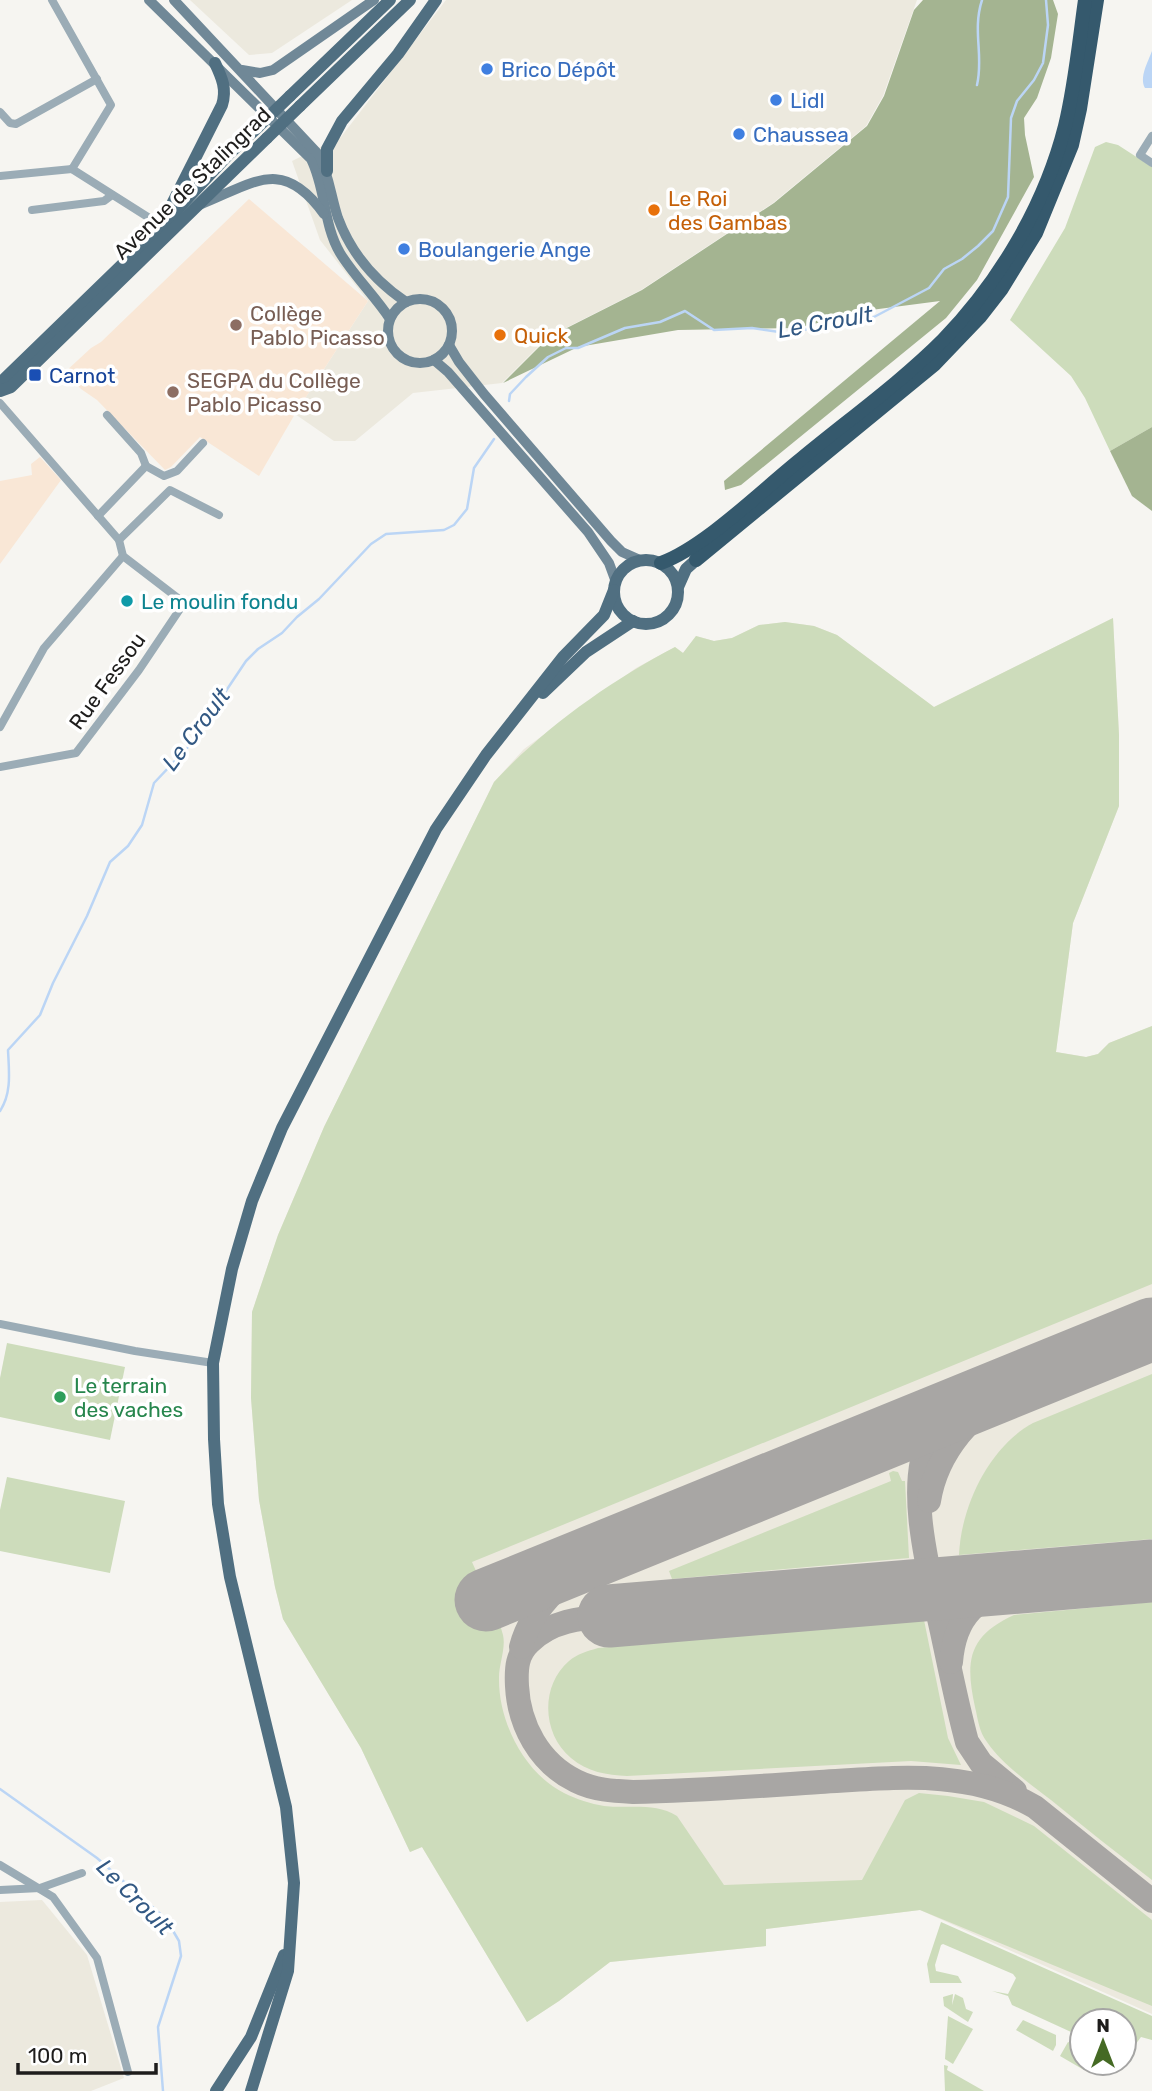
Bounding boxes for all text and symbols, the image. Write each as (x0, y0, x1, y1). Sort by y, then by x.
place label: Brico Dépôt (501, 57, 616, 82)
marker: Brico Dépôt (479, 61, 495, 77)
place label: Lidl (790, 88, 825, 113)
marker: Lidl (768, 92, 784, 108)
street label: Avenue de Stalingrad (108, 102, 276, 264)
place label: Chaussea (753, 122, 849, 147)
marker: Chaussea (731, 126, 747, 142)
place label: Le Roi des Gambas (668, 186, 787, 235)
marker: Le Roi des Gambas (646, 202, 662, 218)
place label: Boulangerie Ange (418, 237, 591, 262)
marker: Boulangerie Ange (396, 241, 412, 257)
water label: Le Croult (775, 300, 876, 344)
place label: Collège Pablo Picasso (250, 301, 385, 350)
marker: Collège Pablo Picasso (228, 317, 244, 333)
place label: Quick (514, 323, 569, 348)
marker: Quick (492, 327, 508, 343)
place label: Carnot (49, 363, 115, 388)
marker: Carnot (27, 367, 43, 383)
place label: SEGPA du Collège Pablo Picasso (187, 368, 361, 417)
marker: SEGPA du Collège Pablo Picasso (165, 384, 181, 400)
place label: Le moulin fondu (141, 589, 298, 614)
marker: Le moulin fondu (119, 593, 135, 609)
street label: Rue Fessou (64, 628, 150, 734)
water label: Le Croult (156, 681, 237, 776)
place label: Le terrain des vaches (74, 1373, 183, 1422)
marker: Le terrain des vaches (52, 1389, 68, 1405)
water label: Le Croult (91, 1853, 180, 1942)
north arrow (1068, 2007, 1138, 2077)
text: N (1096, 2014, 1110, 2037)
scale bar (18, 2032, 156, 2076)
text: 100 m (28, 2043, 87, 2068)

